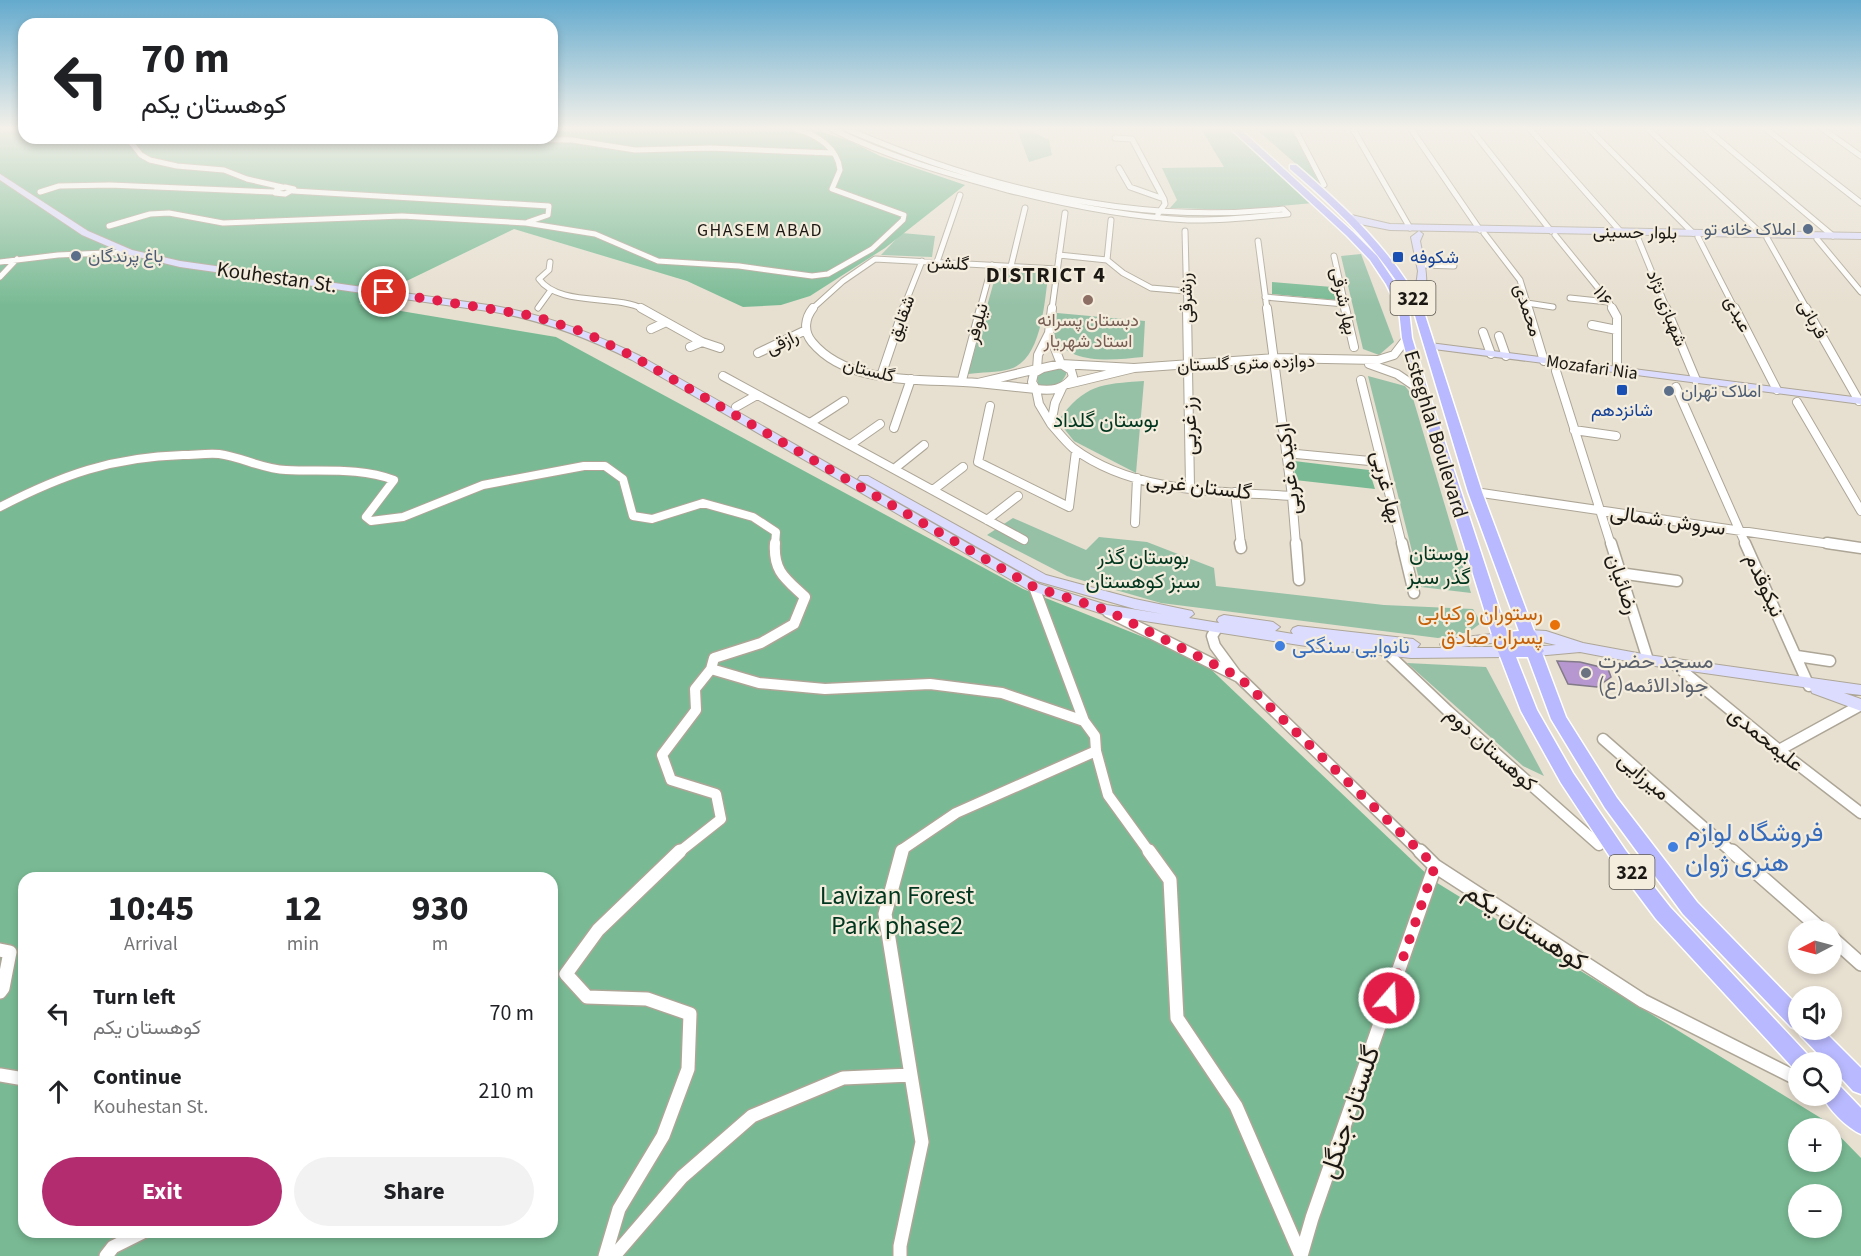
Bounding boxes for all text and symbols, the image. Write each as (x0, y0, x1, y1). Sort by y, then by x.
text: 70 m (141, 29, 230, 89)
icon: left (42, 42, 120, 120)
text: کوهستان یکم (141, 85, 287, 124)
place label: املاک خانه تو (1704, 217, 1796, 242)
district label: GHASEM ABAD (697, 218, 823, 243)
street label: بلوار حسینی (1593, 219, 1677, 246)
marker: املاک خانه تو (1801, 222, 1815, 236)
place label: باغ پرندگان (88, 244, 163, 269)
place label: شکوفه (1410, 245, 1459, 270)
marker: باغ پرندگان (69, 249, 83, 263)
street label: گلشن (926, 250, 970, 277)
marker: شکوفه (1391, 250, 1405, 264)
street label: Kouhestan St. (215, 254, 339, 300)
district label: DISTRICT 4 (986, 259, 1106, 291)
street label: بهار شرقی (1324, 265, 1363, 337)
pin (358, 266, 409, 317)
street label: شهبازی نژاد (1640, 266, 1693, 350)
street label: رزشرقی (1173, 272, 1200, 324)
icon: arrive (367, 275, 400, 308)
street label: محمدی (1507, 280, 1548, 340)
road number: 322 (1390, 281, 1436, 315)
street label: ۱۱۶ (1587, 281, 1618, 311)
street label: شقایق (882, 292, 921, 345)
street label: عبدی (1718, 292, 1757, 337)
marker: دبستان پسرانه استاد شهريار (1081, 293, 1095, 307)
street label: قربانی (1792, 295, 1834, 343)
street label: نیلوفر (960, 300, 995, 347)
place label: دبستان پسرانه استاد شهريار (1037, 308, 1139, 354)
street label: رازقی (761, 324, 803, 361)
street label: Esteghlal Boulevard (1396, 347, 1476, 521)
street label: دوازده متری گلستان (1177, 349, 1315, 378)
street label: Mozafari Nia (1544, 349, 1639, 386)
street label: گلستان (840, 352, 897, 389)
place label: املاک تهران (1681, 379, 1762, 404)
marker: شانزدهم (1615, 383, 1629, 397)
marker: املاک تهران (1662, 384, 1676, 398)
street label: رز غربی (1173, 396, 1205, 456)
place label: شانزدهم (1591, 398, 1653, 423)
park label: بوستان گلداد (1053, 405, 1159, 435)
street label: ارکیده غربی (1267, 421, 1309, 517)
street label: بهار غربی (1364, 448, 1410, 526)
street label: گلستان غربی (1145, 465, 1253, 507)
street label: سروش شمالی (1608, 497, 1728, 543)
park label: بوستان گذر سبز (1406, 538, 1471, 592)
park label: بوستان گذر سبز کوهستان (1086, 542, 1200, 596)
street label: نیکوقدم (1738, 548, 1792, 622)
street label: رضائیان (1599, 550, 1647, 618)
place label: رستوران و کبابی پسران صادق (1418, 598, 1543, 652)
marker: رستوران و کبابی پسران صادق (1548, 618, 1562, 632)
place label: نانوایی سنگکی (1292, 631, 1410, 661)
marker: نانوایی سنگکی (1273, 639, 1287, 653)
place label: مسجد حضرت جوادالائمه(ع) (1598, 646, 1714, 700)
marker: مسجد حضرت جوادالائمه(ع) (1579, 666, 1593, 680)
street label: کوهستان دوم (1438, 699, 1544, 799)
street label: علیمحمدی (1722, 699, 1810, 779)
street label: میرزایی (1611, 745, 1677, 807)
place label: فروشگاه لوازم هنری ژوان (1685, 814, 1823, 881)
marker: فروشگاه لوازم هنری ژوان (1666, 840, 1680, 854)
road number: 322 (1610, 855, 1654, 889)
street label: کوهستان یکم (1457, 873, 1595, 980)
park label: Lavizan Forest Park phase2 (820, 877, 975, 944)
text: 10:45 (108, 883, 194, 934)
text: 12 (284, 883, 322, 934)
text: 930 (411, 883, 468, 934)
north arrow (1788, 920, 1842, 974)
map controls (1788, 920, 1842, 1238)
text: Arrival (124, 930, 178, 958)
text: min (287, 930, 319, 958)
text: m (432, 930, 448, 958)
position arrow (1357, 966, 1421, 1030)
text: Turn left (93, 981, 175, 1013)
button: sound (1788, 986, 1842, 1040)
icon: left (42, 997, 75, 1030)
text: 70 m (489, 997, 534, 1029)
text: کوهستان یکم (93, 1014, 201, 1042)
street label: گلستان جنگل (1309, 1041, 1389, 1184)
button: search (1788, 1052, 1842, 1106)
text: Continue (93, 1061, 182, 1093)
icon: ahead (42, 1075, 75, 1108)
text: 210 m (479, 1075, 534, 1107)
text: Kouhestan St. (93, 1093, 208, 1121)
button: + (1788, 1118, 1842, 1172)
button: Exit (42, 1157, 282, 1226)
button: Share (294, 1157, 534, 1226)
button: − (1788, 1184, 1842, 1238)

